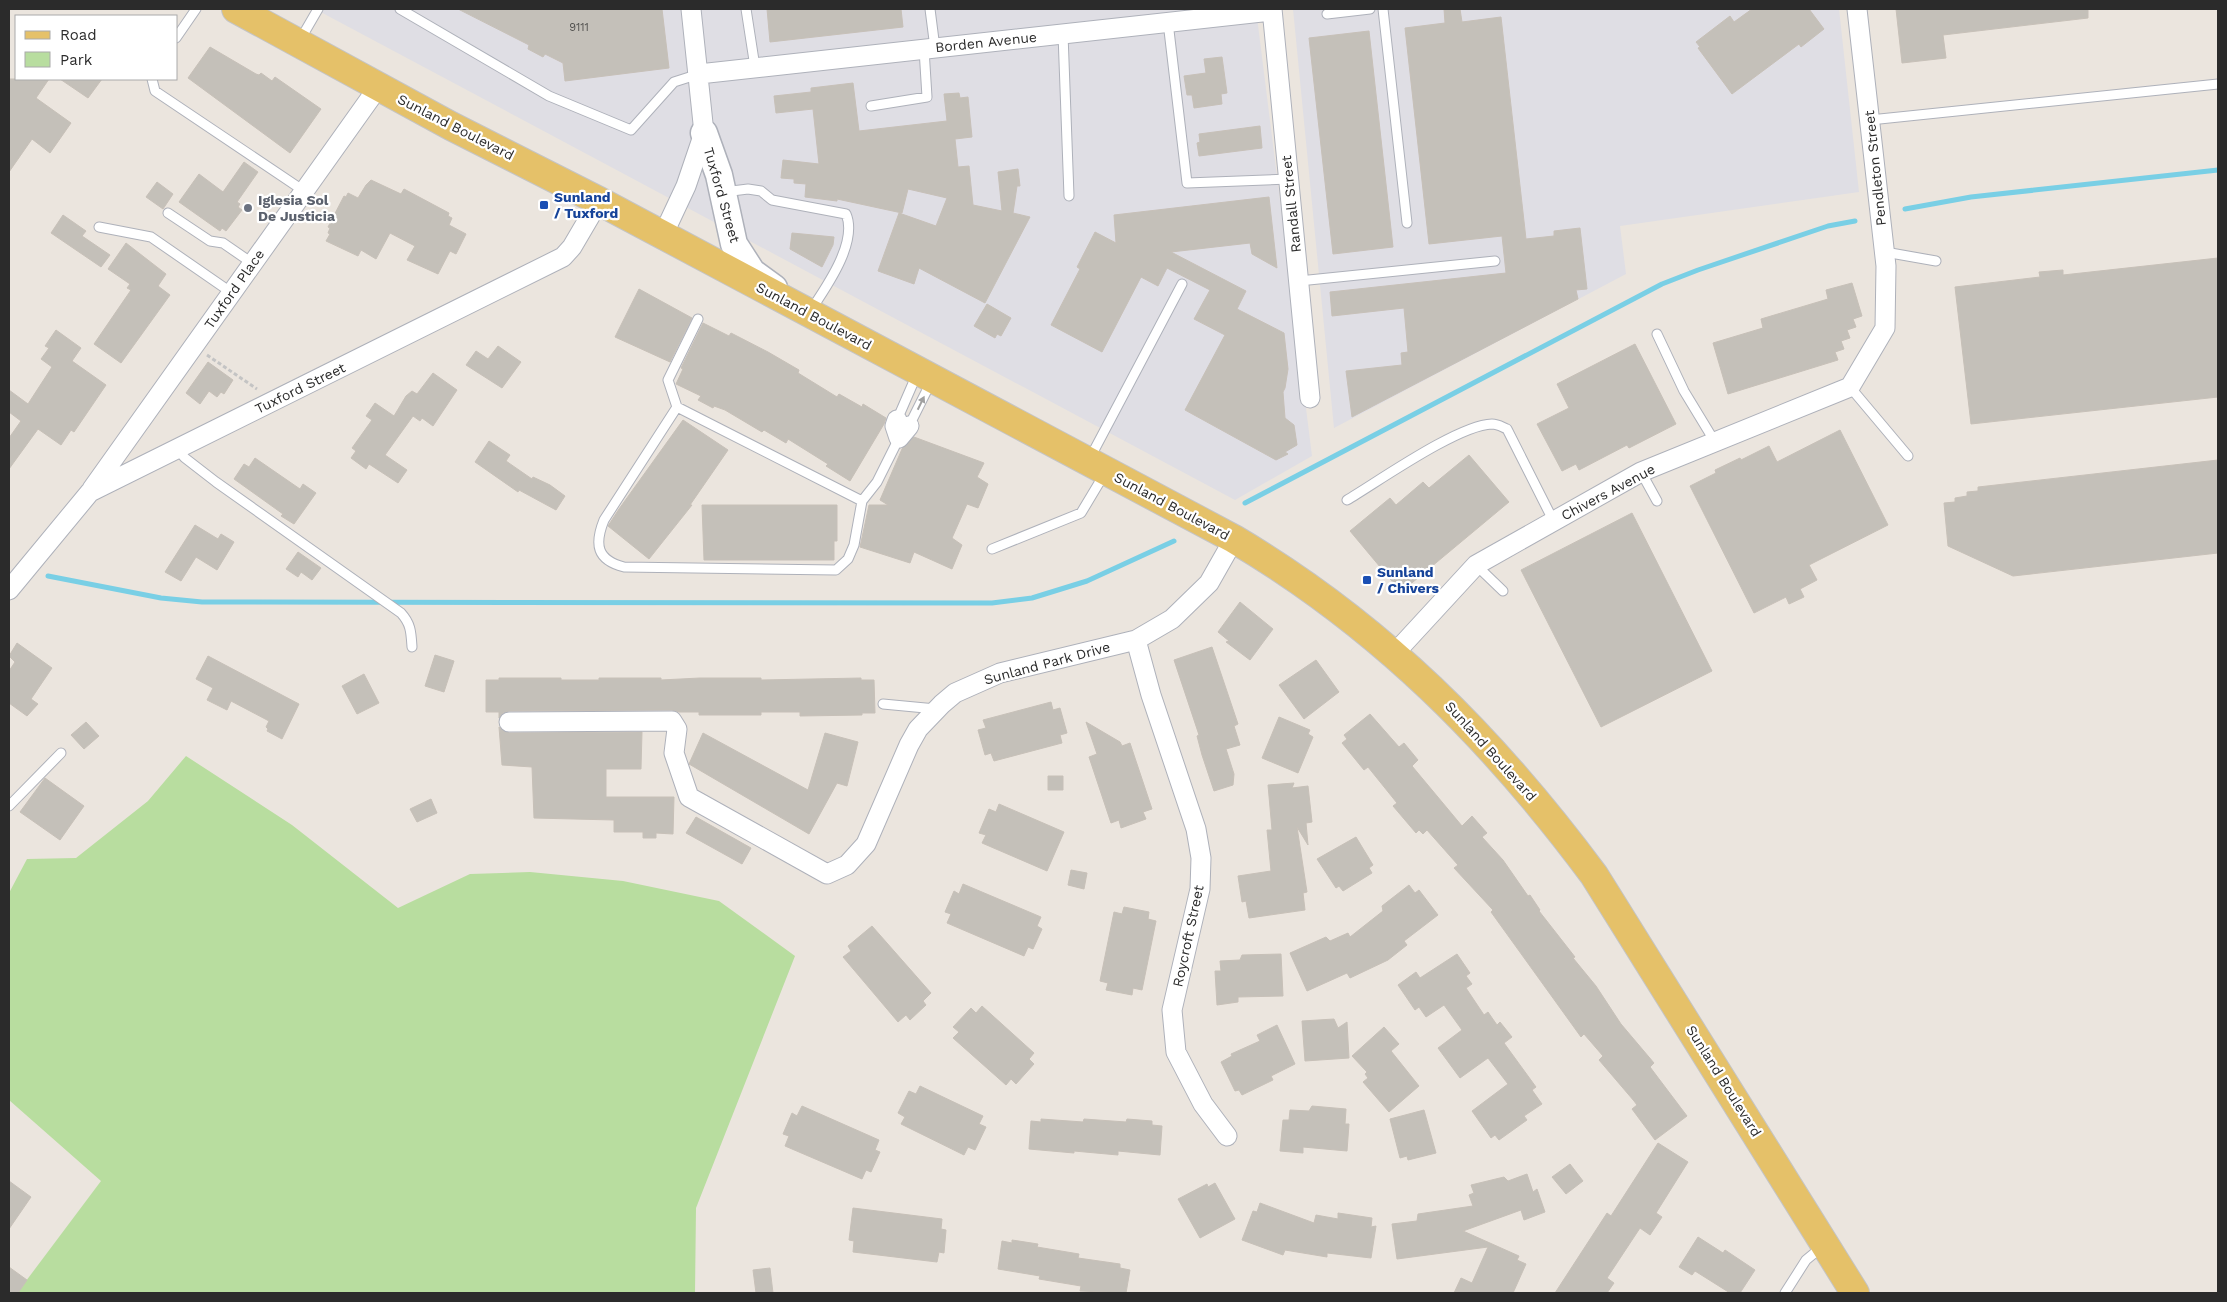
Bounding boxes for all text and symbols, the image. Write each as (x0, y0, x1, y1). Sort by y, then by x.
legend (15, 15, 178, 80)
house number: 9111 (569, 21, 589, 34)
text: Road (60, 26, 97, 44)
street label: Borden Avenue (934, 29, 1038, 55)
text: Park (60, 51, 93, 69)
street label: Sunland Boulevard (395, 91, 517, 163)
street label: Pendleton Street (1861, 109, 1889, 226)
street label: Tuxford Street (701, 145, 743, 245)
street label: Randall Street (1278, 155, 1304, 253)
place label: Sunland / Tuxford (554, 189, 618, 221)
place label: Iglesia Sol De Justicia (258, 192, 336, 224)
marker: Sunland / Tuxford (538, 199, 550, 211)
marker: Iglesia Sol De Justicia (242, 202, 254, 214)
street label: Tuxford Place (201, 246, 267, 332)
street label: Sunland Boulevard (754, 279, 874, 353)
street label: Tuxford Street (252, 359, 348, 417)
one-way arrow (917, 396, 925, 410)
street label: Chivers Avenue (1558, 461, 1658, 523)
street label: Sunland Boulevard (1112, 469, 1232, 543)
place label: Sunland / Chivers (1377, 564, 1440, 596)
marker: Sunland / Chivers (1361, 574, 1373, 586)
street label: Sunland Park Drive (982, 638, 1112, 688)
street label: Sunland Boulevard (1442, 698, 1540, 804)
street label: Roycroft Street (1169, 884, 1207, 988)
street label: Sunland Boulevard (1683, 1022, 1765, 1140)

